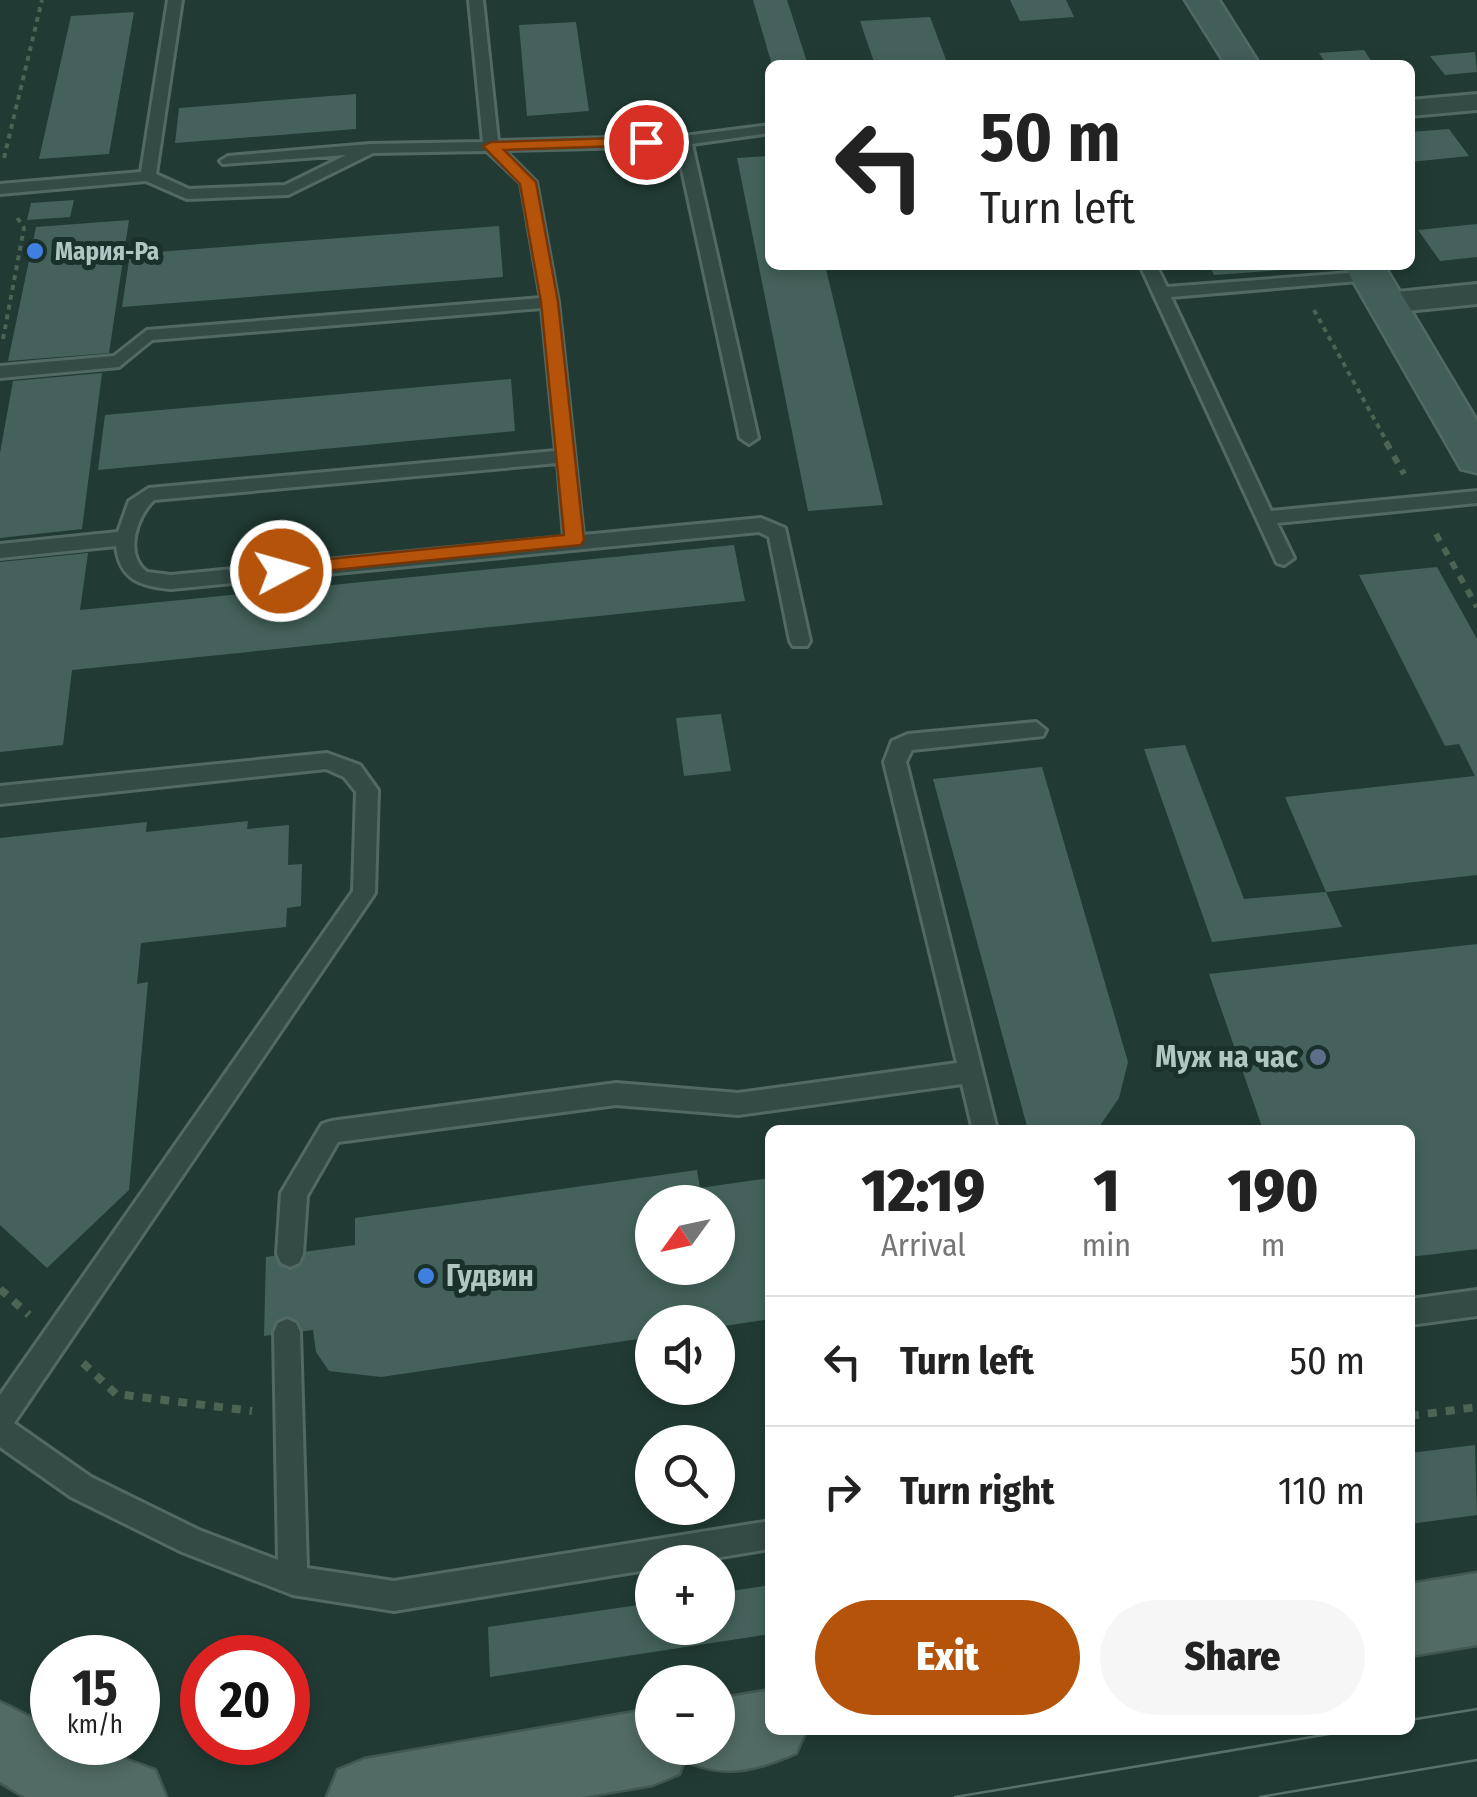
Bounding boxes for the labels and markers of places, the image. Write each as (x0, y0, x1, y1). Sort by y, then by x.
pin (604, 100, 689, 185)
place label: Мария-Ра (55, 237, 159, 267)
marker: Мария-Ра (24, 240, 46, 262)
place label: Муж на час (1155, 1039, 1299, 1075)
marker: Муж на час (1307, 1046, 1329, 1068)
place label: Гудвин (446, 1258, 534, 1294)
marker: Гудвин (415, 1265, 437, 1287)

